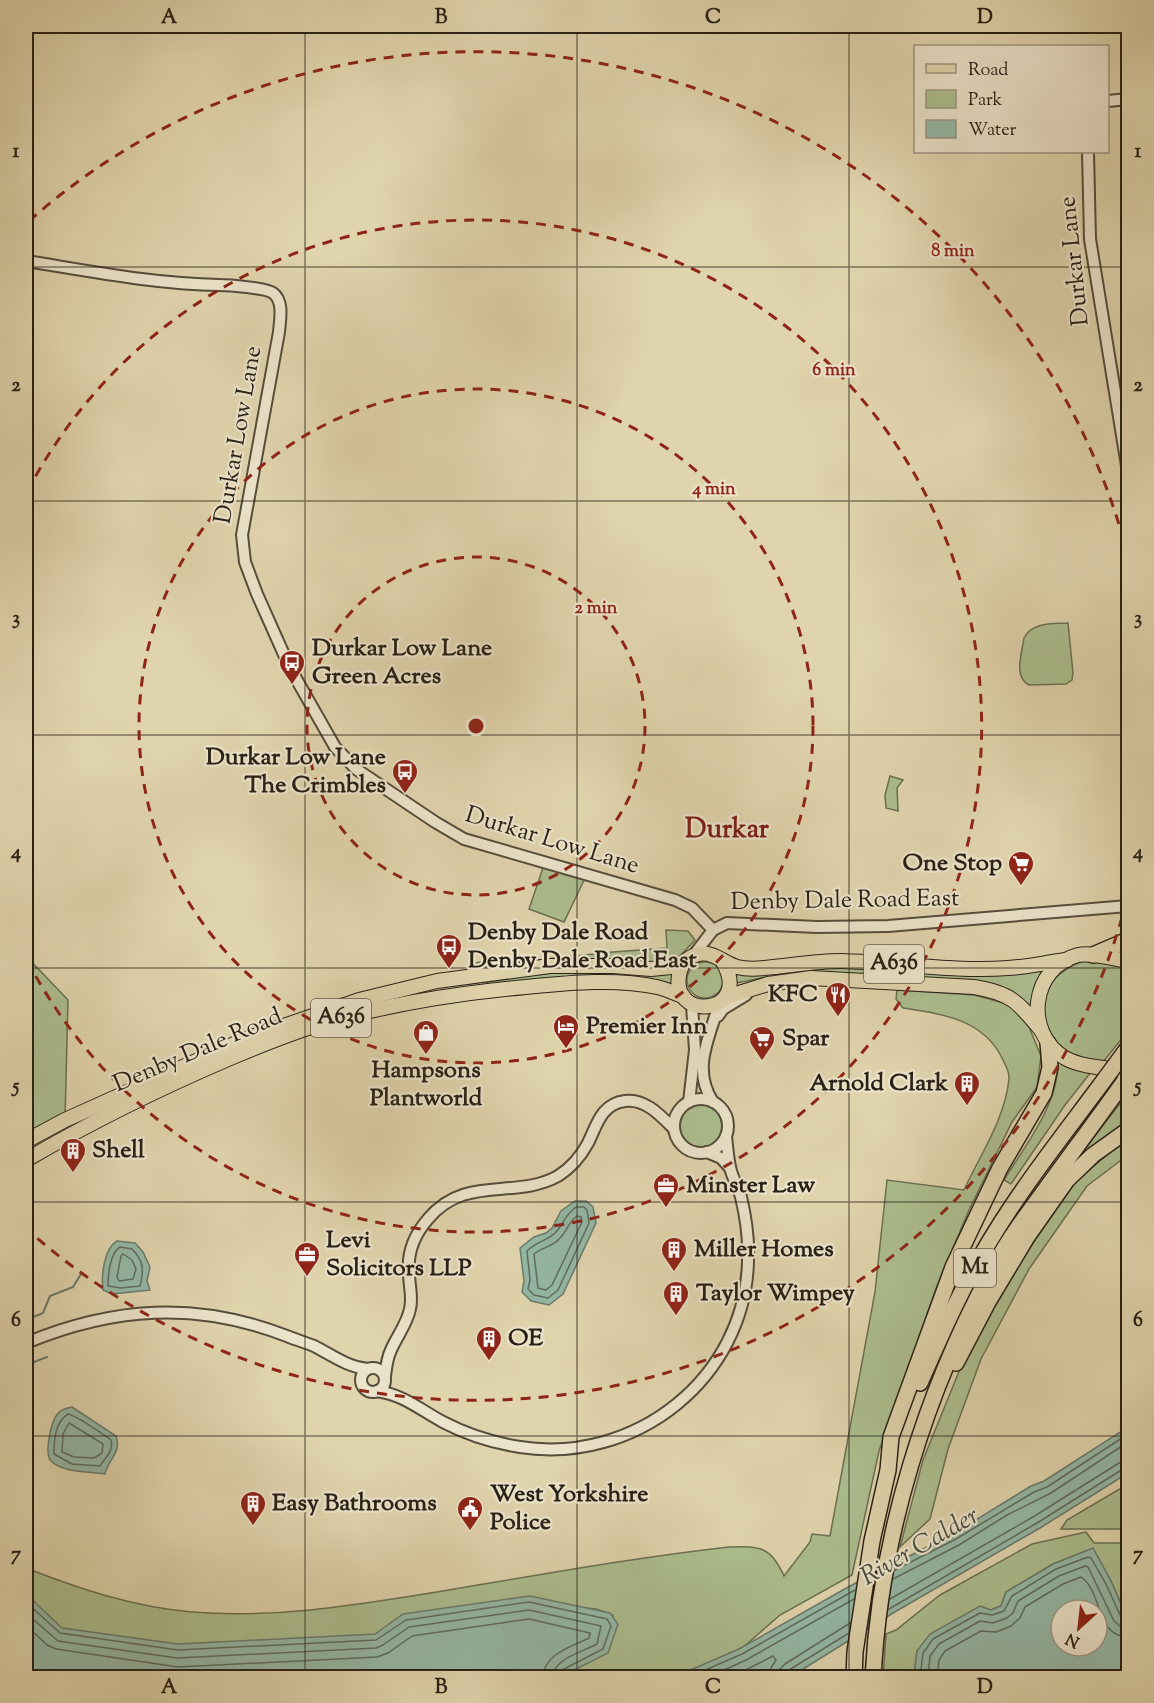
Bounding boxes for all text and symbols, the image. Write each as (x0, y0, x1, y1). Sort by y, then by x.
text: A (161, 4, 178, 33)
text: B (435, 4, 448, 33)
text: C (705, 4, 721, 33)
text: D (977, 4, 993, 33)
legend (914, 45, 1109, 153)
text: Road (968, 58, 1008, 84)
text: Park (968, 88, 1003, 114)
text: Water (968, 118, 1017, 144)
text: 1 (13, 138, 20, 167)
text: 1 (1135, 138, 1142, 167)
street label: Durkar Lane (1051, 194, 1099, 328)
text: 8 min (931, 239, 975, 265)
street label: Durkar Low Lane (207, 343, 271, 527)
text: 6 min (812, 358, 856, 384)
text: 2 (11, 372, 21, 401)
text: 2 (1133, 372, 1143, 401)
text: 4 min (691, 477, 736, 503)
text: 2 min (575, 596, 618, 622)
text: 3 (12, 605, 20, 634)
text: 3 (1134, 605, 1142, 634)
place label: Durkar Low Lane Green Acres (312, 632, 492, 694)
bus stop icon: Durkar Low Lane Green Acres (277, 648, 307, 686)
centre of rings (466, 716, 486, 736)
place label: Durkar Low Lane The Crimbles (206, 741, 386, 803)
bus stop icon: Durkar Low Lane The Crimbles (390, 757, 420, 795)
street label: Durkar Low Lane (461, 798, 643, 884)
district label: Durkar (685, 811, 770, 850)
text: 4 (10, 839, 21, 868)
text: 4 (1132, 839, 1143, 868)
place label: One Stop (903, 847, 1002, 881)
supermarket icon: One Stop (1006, 849, 1036, 887)
street label: Denby Dale Road East (730, 882, 960, 920)
place label: Denby Dale Road Denby Dale Road East (468, 916, 698, 978)
bus stop icon: Denby Dale Road Denby Dale Road East (434, 932, 464, 970)
road number: A636 (864, 945, 924, 983)
place label: KFC (768, 978, 818, 1012)
restaurant icon: KFC (823, 980, 853, 1018)
road number: A636 (311, 999, 371, 1037)
street label: Denby Dale Road (108, 1000, 288, 1102)
place label: Premier Inn (586, 1010, 708, 1044)
hotel icon: Premier Inn (551, 1012, 581, 1050)
shop icon: Hampsons Plantworld (411, 1018, 441, 1056)
place label: Spar (782, 1022, 830, 1056)
supermarket icon: Spar (747, 1024, 777, 1062)
place label: Hampsons Plantworld (370, 1054, 483, 1116)
place label: Arnold Clark (809, 1067, 949, 1101)
building icon: Arnold Clark (952, 1069, 982, 1107)
text: 5 (11, 1073, 20, 1102)
text: 5 (1133, 1073, 1142, 1102)
place label: Shell (92, 1134, 145, 1168)
building icon: Shell (58, 1136, 88, 1174)
place label: Minster Law (686, 1169, 815, 1203)
office icon: Minster Law (651, 1171, 681, 1209)
place label: Levi Solicitors LLP (326, 1224, 472, 1286)
place label: Miller Homes (694, 1233, 834, 1267)
building icon: Miller Homes (659, 1235, 689, 1273)
office icon: Levi Solicitors LLP (292, 1240, 322, 1278)
road number: M1 (954, 1249, 996, 1287)
place label: Taylor Wimpey (696, 1277, 855, 1311)
building icon: Taylor Wimpey (661, 1279, 691, 1317)
text: 6 (11, 1307, 21, 1336)
text: 6 (1133, 1307, 1143, 1336)
place label: OE (508, 1322, 543, 1356)
building icon: OE (474, 1324, 504, 1362)
place label: West Yorkshire Police (490, 1478, 648, 1540)
place label: Easy Bathrooms (272, 1487, 437, 1521)
building icon: Easy Bathrooms (238, 1489, 268, 1527)
public building icon: West Yorkshire Police (455, 1494, 485, 1532)
water label: River Calder (854, 1498, 986, 1596)
text: 7 (11, 1541, 22, 1570)
text: 7 (1133, 1541, 1144, 1570)
north arrow (1049, 1598, 1109, 1658)
text: N (1062, 1626, 1084, 1652)
text: A (161, 1674, 178, 1703)
text: B (435, 1674, 448, 1703)
text: C (705, 1674, 721, 1703)
text: D (977, 1674, 993, 1703)

